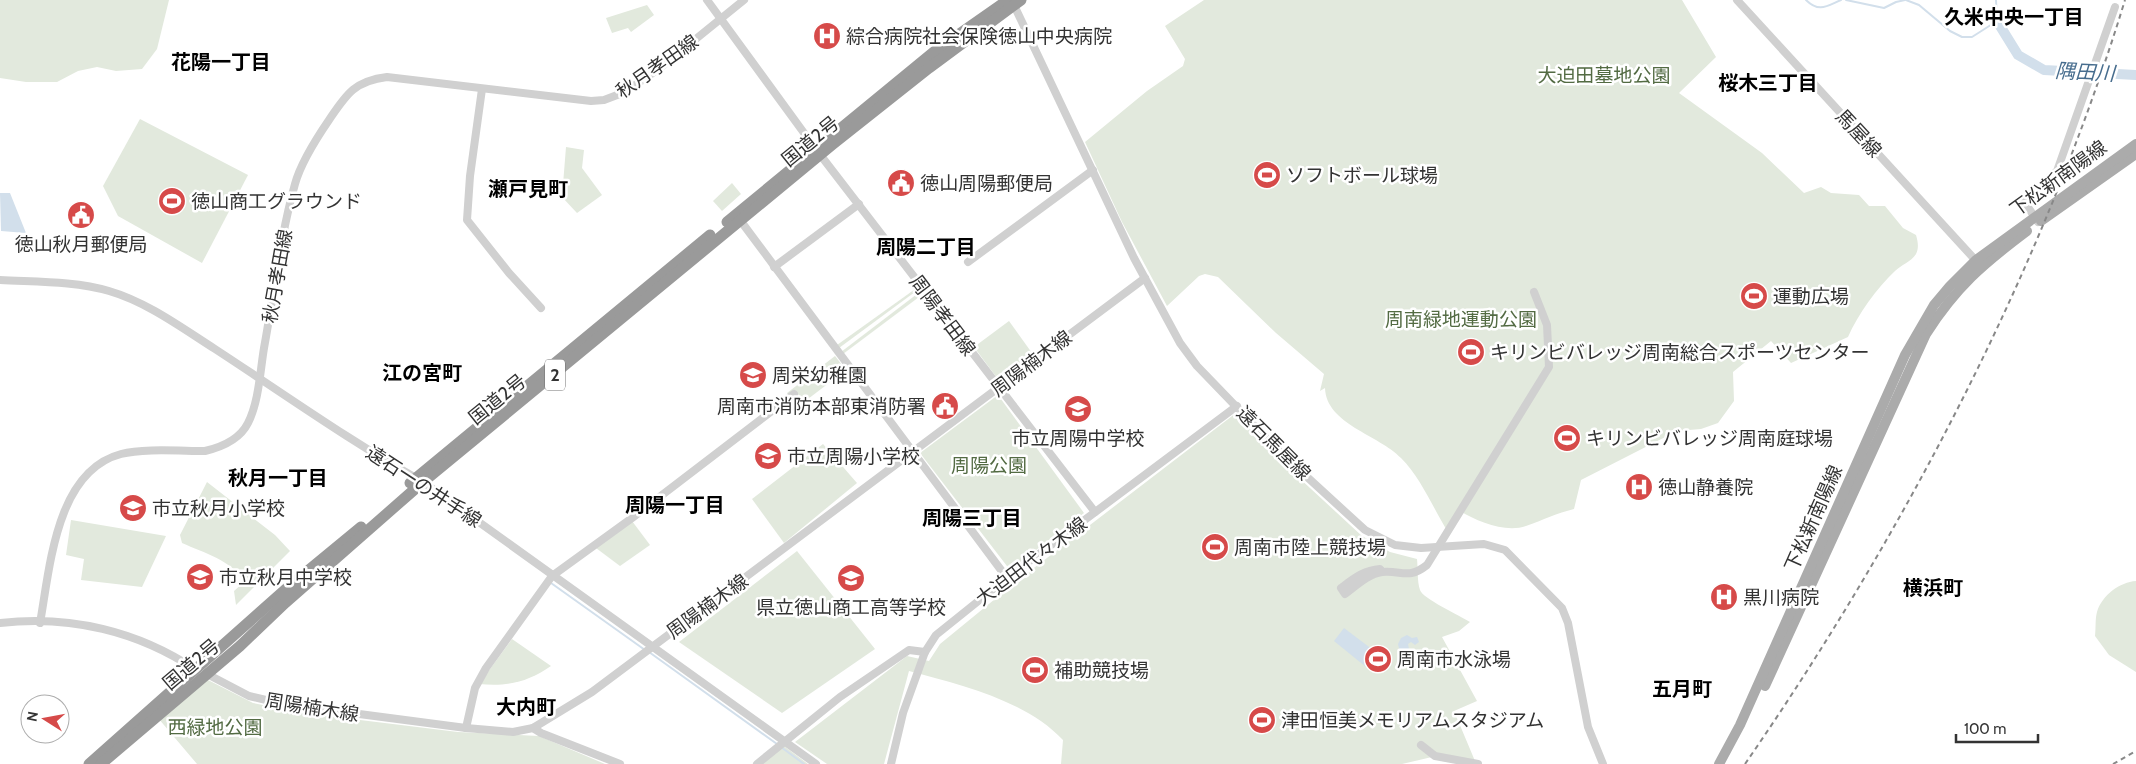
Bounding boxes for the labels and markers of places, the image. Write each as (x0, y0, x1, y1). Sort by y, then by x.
hospital icon: 綜合病院社会保険徳山中央病院 (812, 21, 842, 51)
place label: 綜合病院社会保険徳山中央病院 (846, 25, 1112, 48)
sports icon: ソフトボール球場 (1252, 160, 1282, 190)
place label: ソフトボール球場 (1286, 164, 1438, 187)
public building icon: 徳山周陽郵便局 (886, 168, 916, 198)
place label: 徳山周陽郵便局 (920, 172, 1053, 195)
sports icon: 徳山商工グラウンド (157, 186, 187, 216)
place label: 徳山商工グラウンド (191, 190, 362, 213)
public building icon: 徳山秋月郵便局 (66, 200, 96, 230)
place label: 徳山秋月郵便局 (14, 233, 148, 256)
sports icon: 運動広場 (1739, 281, 1769, 311)
place label: 運動広場 (1773, 285, 1849, 308)
sports icon: キリンビバレッジ周南総合スポーツセンター (1456, 337, 1486, 367)
place label: キリンビバレッジ周南総合スポーツセンター (1490, 341, 1870, 364)
school or university icon: 周栄幼稚園 (738, 360, 768, 390)
place label: 周栄幼稚園 (772, 364, 867, 387)
public building icon: 周南市消防本部東消防署 (930, 391, 960, 421)
school or university icon: 市立周陽中学校 (1063, 394, 1093, 424)
place label: 周南市消防本部東消防署 (717, 395, 926, 418)
sports icon: キリンビバレッジ周南庭球場 (1552, 423, 1582, 453)
place label: 市立周陽中学校 (1011, 427, 1145, 450)
place label: キリンビバレッジ周南庭球場 (1586, 427, 1833, 450)
school or university icon: 市立周陽小学校 (753, 441, 783, 471)
place label: 市立周陽小学校 (787, 445, 920, 468)
hospital icon: 徳山静養院 (1624, 472, 1654, 502)
place label: 徳山静養院 (1658, 476, 1753, 499)
school or university icon: 市立秋月小学校 (118, 493, 148, 523)
place label: 市立秋月小学校 (152, 497, 285, 520)
sports icon: 周南市陸上競技場 (1200, 532, 1230, 562)
place label: 周南市陸上競技場 (1234, 536, 1386, 559)
school or university icon: 市立秋月中学校 (185, 562, 215, 592)
school or university icon: 県立徳山商工高等学校 (836, 563, 866, 593)
place label: 市立秋月中学校 (219, 566, 352, 589)
hospital icon: 黒川病院 (1709, 582, 1739, 612)
place label: 黒川病院 (1743, 586, 1819, 609)
place label: 県立徳山商工高等学校 (756, 596, 946, 619)
sports icon: 周南市水泳場 (1363, 644, 1393, 674)
place label: 周南市水泳場 (1397, 648, 1511, 671)
sports icon: 補助競技場 (1020, 655, 1050, 685)
place label: 補助競技場 (1054, 659, 1149, 682)
sports icon: 津田恒美メモリアムスタジアム (1247, 705, 1277, 735)
place label: 津田恒美メモリアムスタジアム (1281, 709, 1544, 732)

